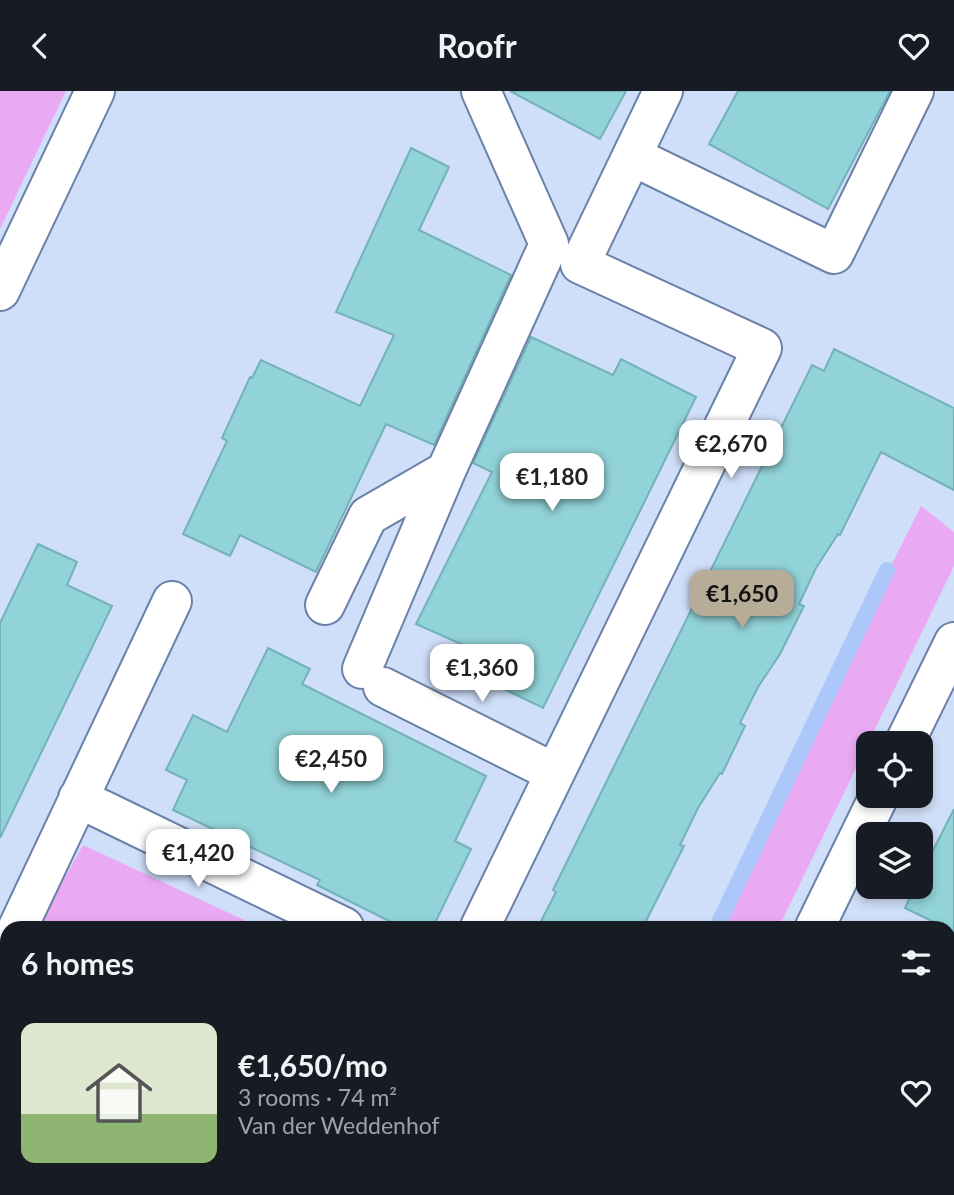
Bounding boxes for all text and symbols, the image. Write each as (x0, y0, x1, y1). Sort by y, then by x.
text: Roofr (437, 26, 517, 65)
icon: back (21, 27, 59, 65)
icon: heart (895, 27, 933, 65)
pin: €2,670 (674, 421, 788, 480)
text: €2,670 (695, 429, 767, 457)
pin: €1,180 (495, 453, 609, 513)
text: €1,180 (516, 462, 588, 490)
pin: €1,650 (685, 571, 799, 630)
text: €1,650 (706, 579, 778, 607)
pin: €1,360 (425, 645, 539, 704)
text: €1,360 (446, 653, 518, 681)
map controls (856, 731, 933, 899)
button: locate (856, 731, 933, 808)
pin: €2,450 (274, 735, 388, 795)
text: €2,450 (295, 744, 367, 772)
button: layers (856, 822, 933, 899)
pin: €1,420 (141, 829, 255, 889)
text: €1,420 (162, 838, 234, 866)
icon: filters (897, 944, 935, 982)
text: 6 homes (21, 945, 134, 981)
text: €1,650/mo (238, 1047, 387, 1083)
icon: home (77, 1051, 161, 1135)
icon: heart (897, 1074, 935, 1112)
text: 3 rooms · 74 m² (238, 1083, 397, 1111)
text: Van der Weddenhof (238, 1111, 440, 1139)

